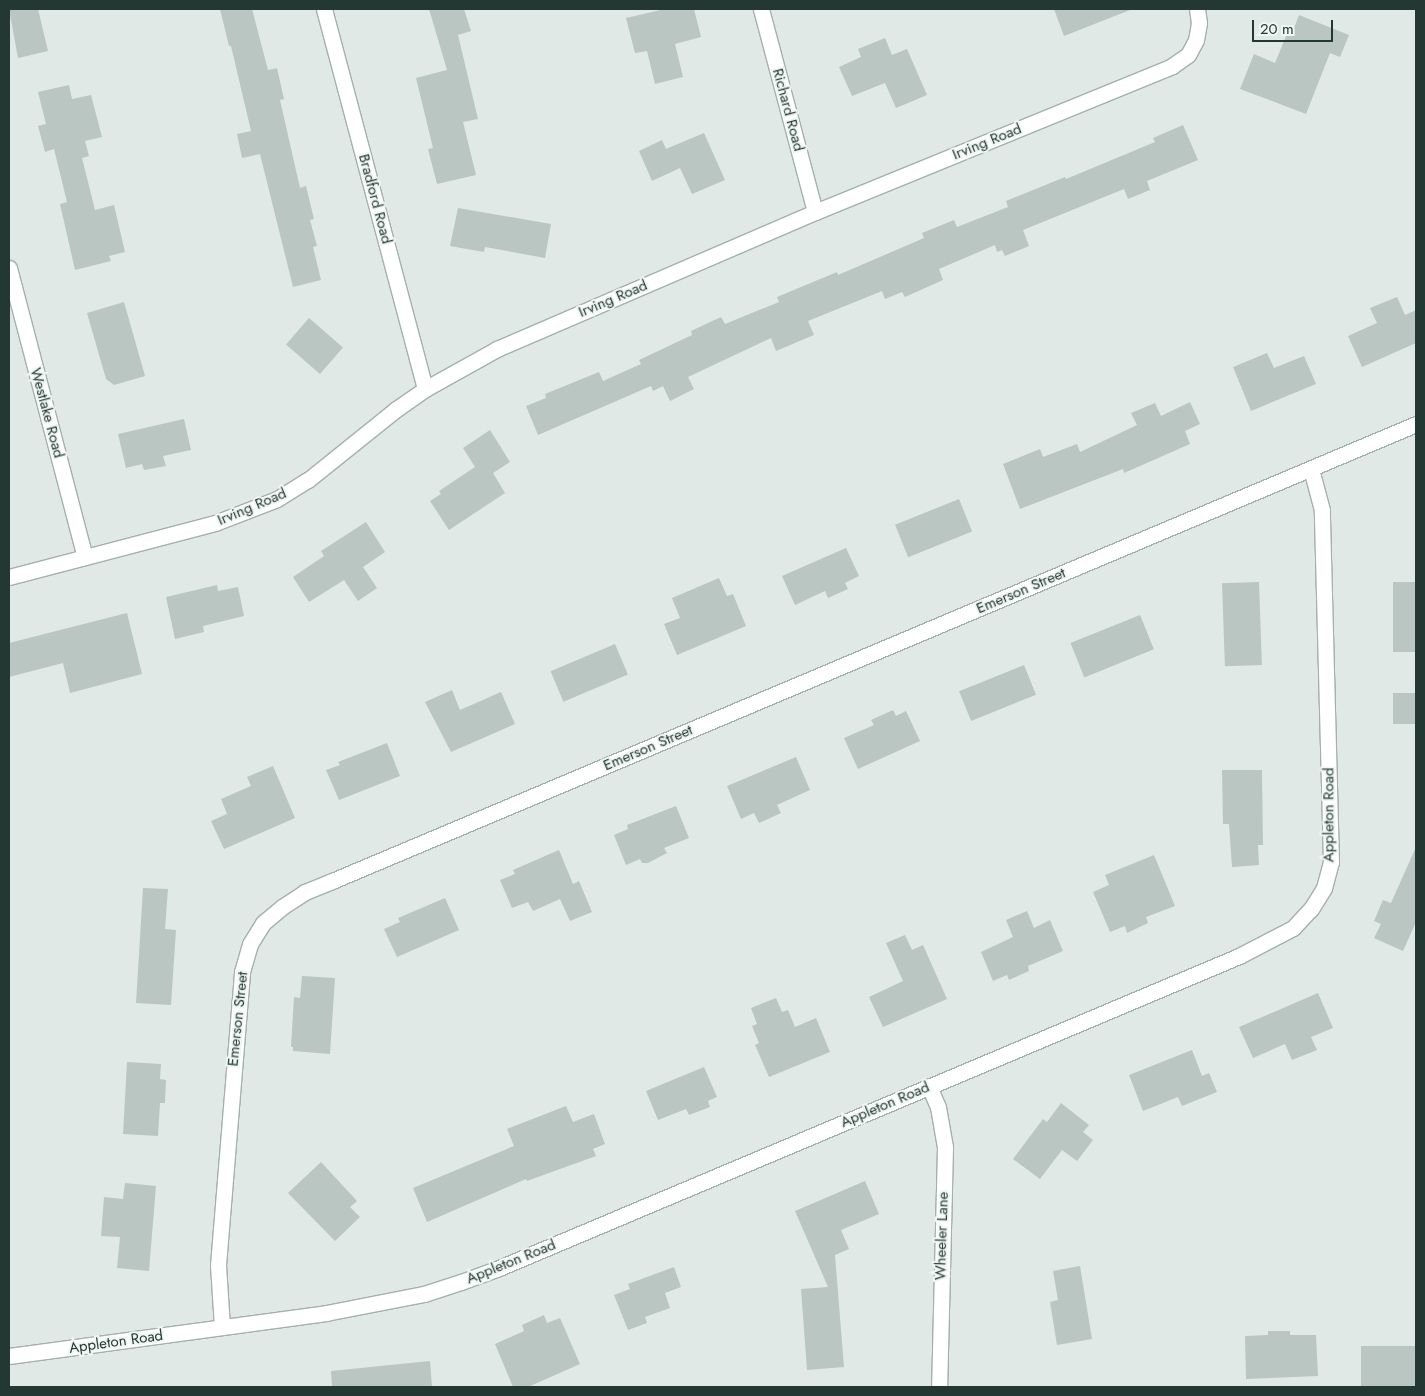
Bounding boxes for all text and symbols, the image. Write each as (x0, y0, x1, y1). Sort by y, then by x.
scale bar (1255, 10, 1336, 42)
text: 20 m (1260, 18, 1294, 40)
street label: Richard Road (768, 67, 808, 153)
street label: Irving Road (950, 120, 1024, 164)
street label: Bradford Road (354, 152, 396, 246)
street label: Irving Road (576, 276, 650, 322)
street label: Westlake Road (26, 366, 68, 460)
street label: Irving Road (215, 484, 289, 530)
street label: Emerson Street (974, 564, 1068, 618)
street label: Emerson Street (601, 721, 695, 775)
street label: Appleton Road (1320, 768, 1338, 862)
street label: Emerson Street (224, 971, 252, 1067)
street label: Appleton Road (838, 1078, 932, 1132)
street label: Wheeler Lane (931, 1191, 953, 1281)
street label: Appleton Road (464, 1236, 558, 1288)
street label: Appleton Road (68, 1326, 164, 1358)

